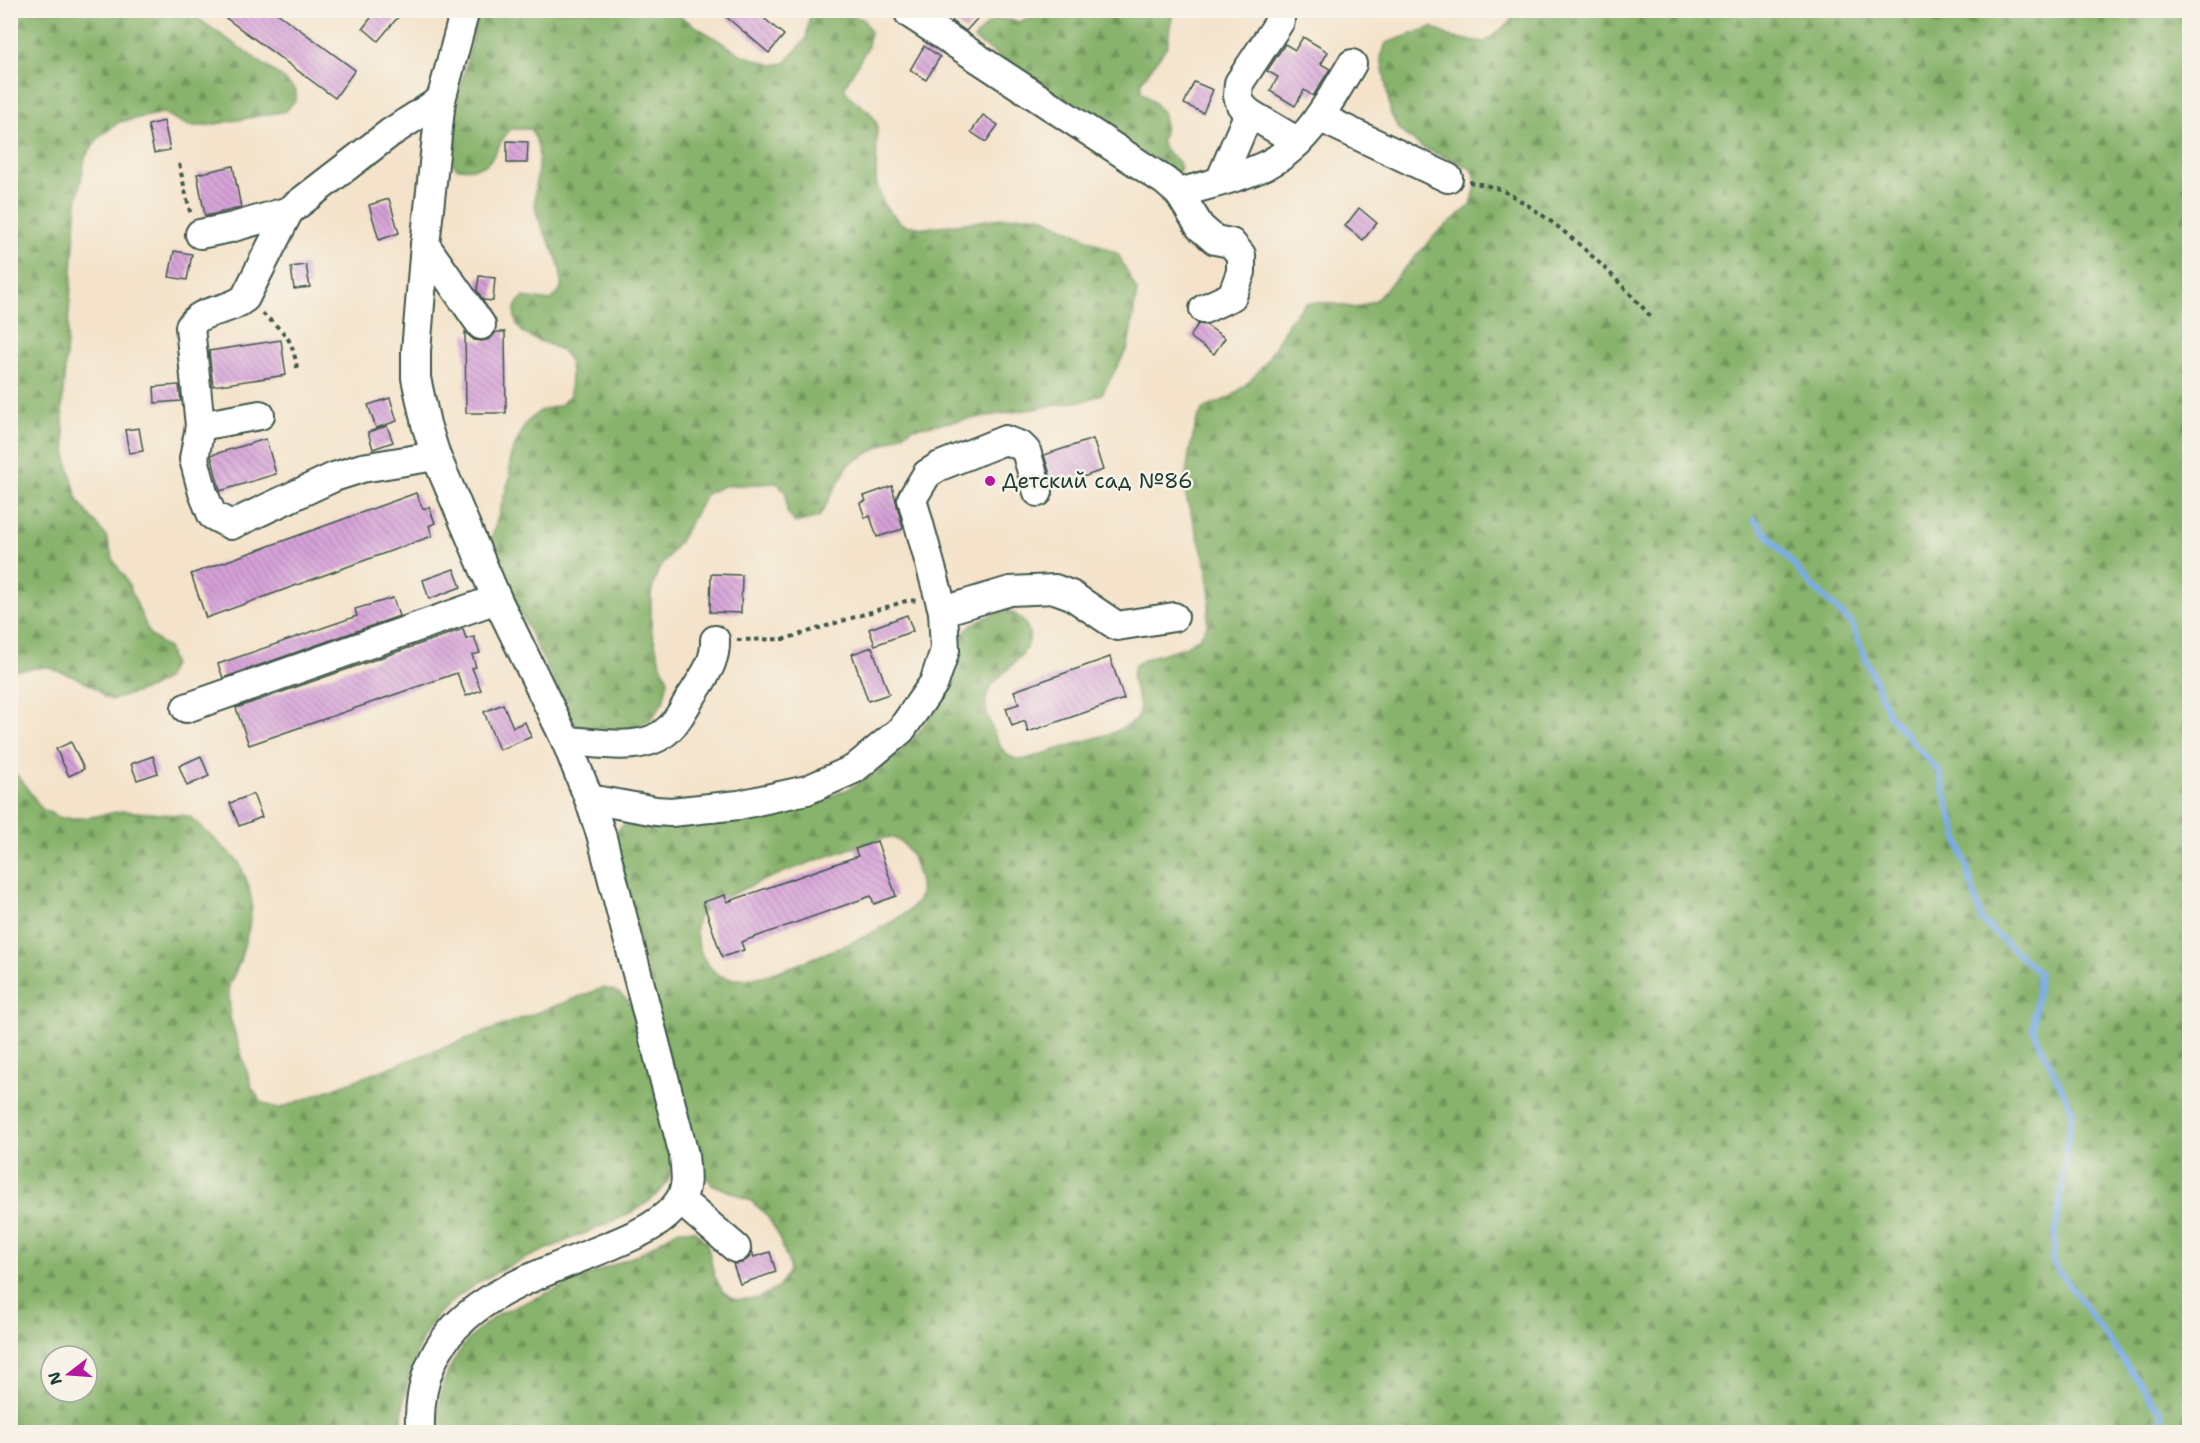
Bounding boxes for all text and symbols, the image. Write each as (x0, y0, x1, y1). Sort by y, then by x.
place label: Детский сад №86 (1002, 467, 1193, 495)
marker: Детский сад №86 (983, 474, 997, 488)
north arrow (39, 1344, 99, 1404)
text: N (43, 1369, 67, 1387)

